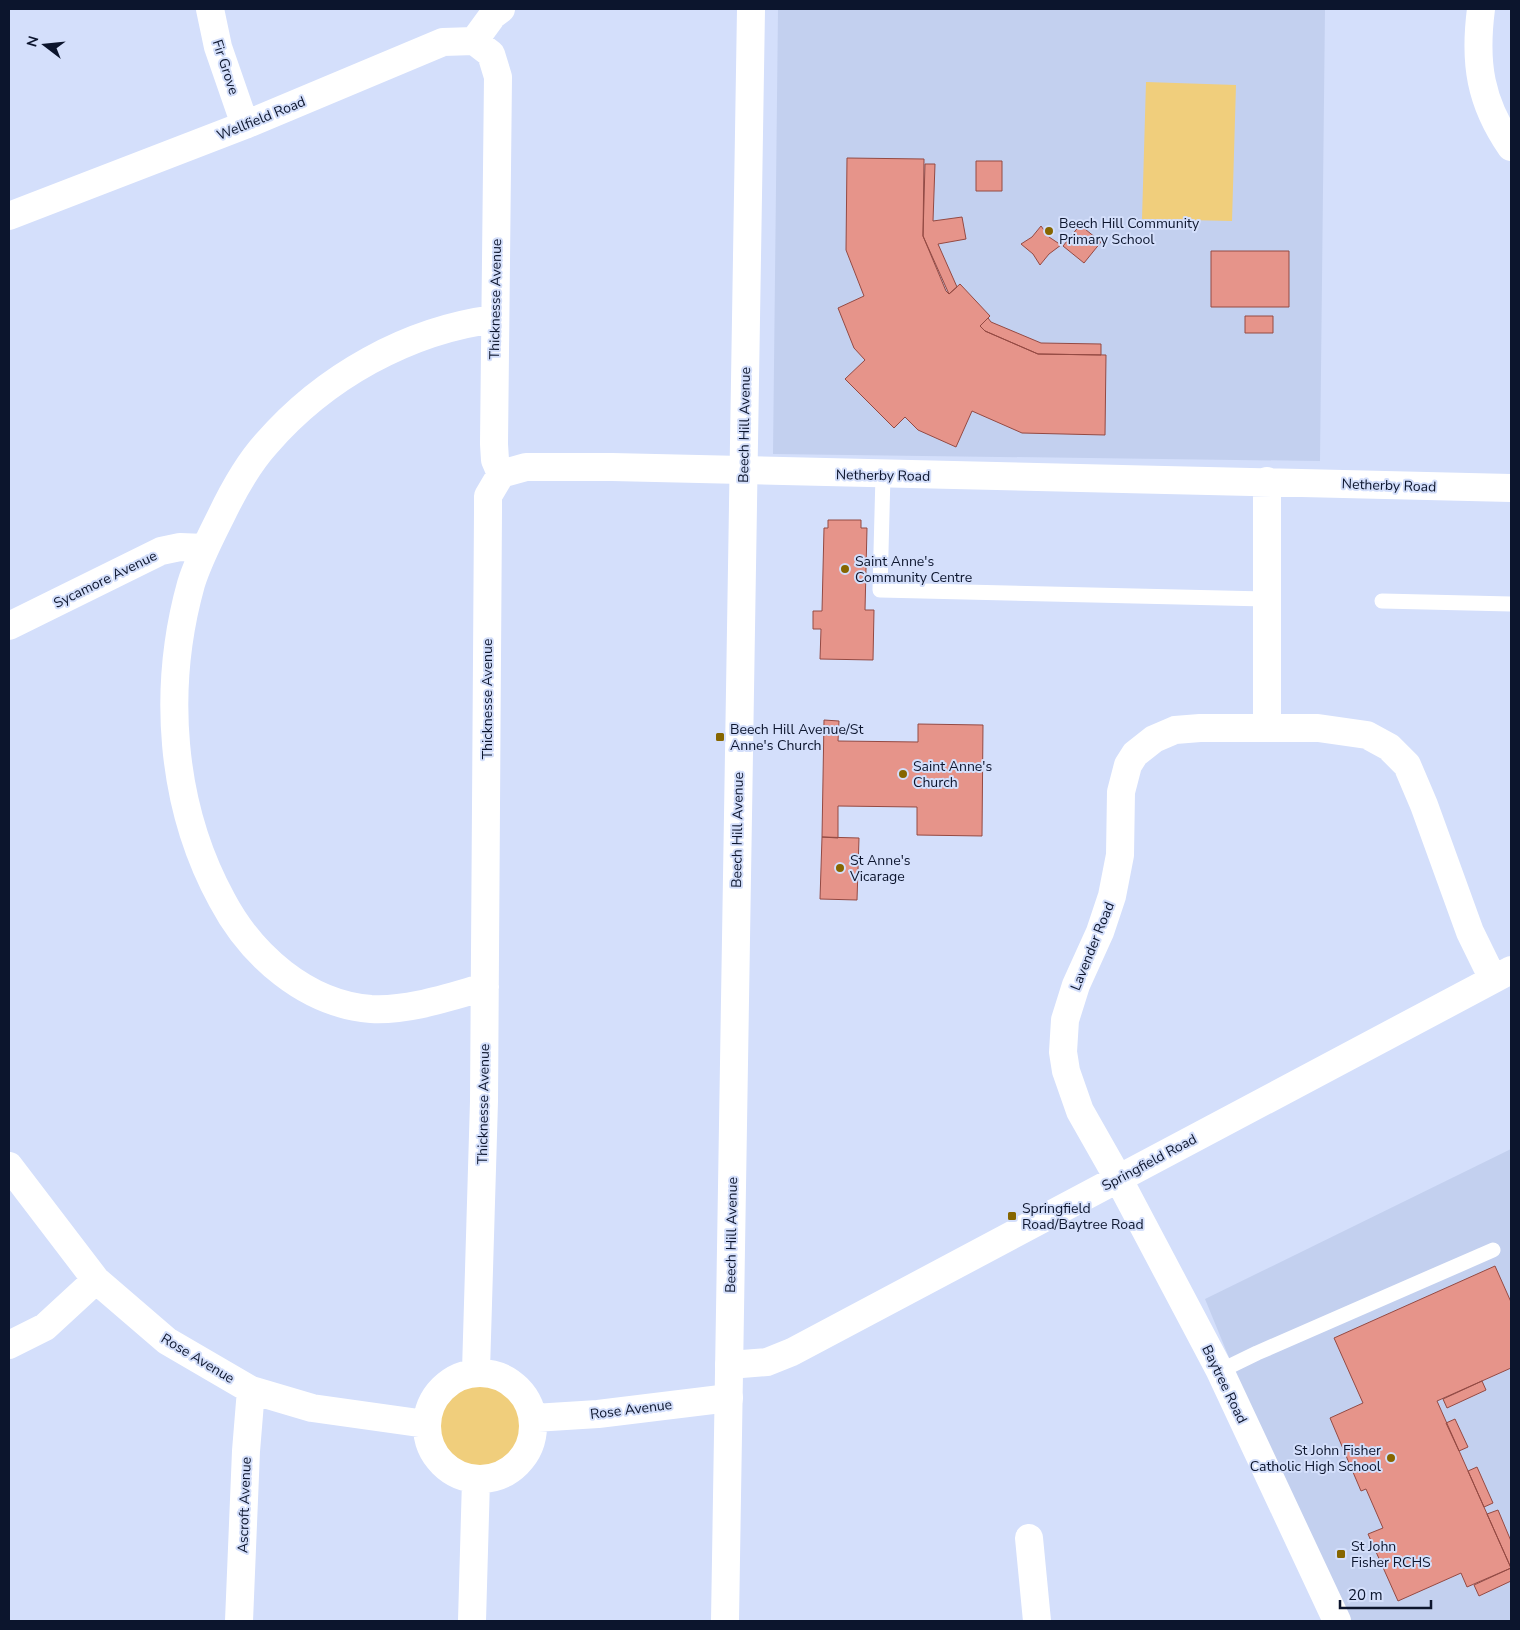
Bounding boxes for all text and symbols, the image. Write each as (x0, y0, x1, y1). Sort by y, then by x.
north arrow (20, 20, 70, 70)
text: N (22, 34, 44, 49)
street label: Fir Grove (208, 37, 243, 97)
street label: Wellfield Road (214, 92, 308, 145)
place label: Beech Hill Community Primary School (1059, 214, 1200, 249)
marker: Beech Hill Community Primary School (1043, 225, 1055, 237)
street label: Thicknesse Avenue (485, 239, 506, 360)
street label: Beech Hill Avenue (734, 367, 755, 483)
street label: Netherby Road (836, 465, 930, 486)
street label: Netherby Road (1341, 474, 1437, 497)
street label: Sycamore Avenue (50, 546, 160, 613)
place label: Saint Anne's Community Centre (855, 552, 972, 587)
marker: Saint Anne's Community Centre (839, 563, 851, 575)
street label: Thicknesse Avenue (478, 639, 497, 759)
place label: Beech Hill Avenue/St Anne's Church (730, 720, 863, 755)
marker: Beech Hill Avenue/St Anne's Church (714, 731, 726, 743)
place label: Saint Anne's Church (913, 757, 992, 792)
marker: Saint Anne's Church (897, 768, 909, 780)
street label: Beech Hill Avenue (727, 772, 748, 888)
place label: St Anne's Vicarage (849, 851, 911, 886)
marker: St Anne's Vicarage (834, 862, 846, 874)
street label: Lavender Road (1066, 899, 1119, 993)
street label: Thicknesse Avenue (473, 1044, 494, 1165)
street label: Springfield Road (1098, 1129, 1200, 1195)
street label: Beech Hill Avenue (721, 1177, 742, 1293)
place label: Springfield Road/Baytree Road (1022, 1199, 1144, 1234)
marker: Springfield Road/Baytree Road (1006, 1210, 1018, 1222)
street label: Rose Avenue (158, 1329, 238, 1388)
street label: Baytree Road (1197, 1342, 1252, 1427)
street label: Rose Avenue (589, 1395, 673, 1424)
place label: St John Fisher Catholic High School (1250, 1441, 1382, 1476)
marker: St John Fisher Catholic High School (1385, 1452, 1397, 1464)
street label: Ascroft Avenue (233, 1456, 256, 1554)
place label: St John Fisher RCHS (1351, 1537, 1431, 1572)
marker: St John Fisher RCHS (1335, 1548, 1347, 1560)
scale bar (1340, 1578, 1431, 1610)
text: 20 m (1348, 1585, 1383, 1605)

